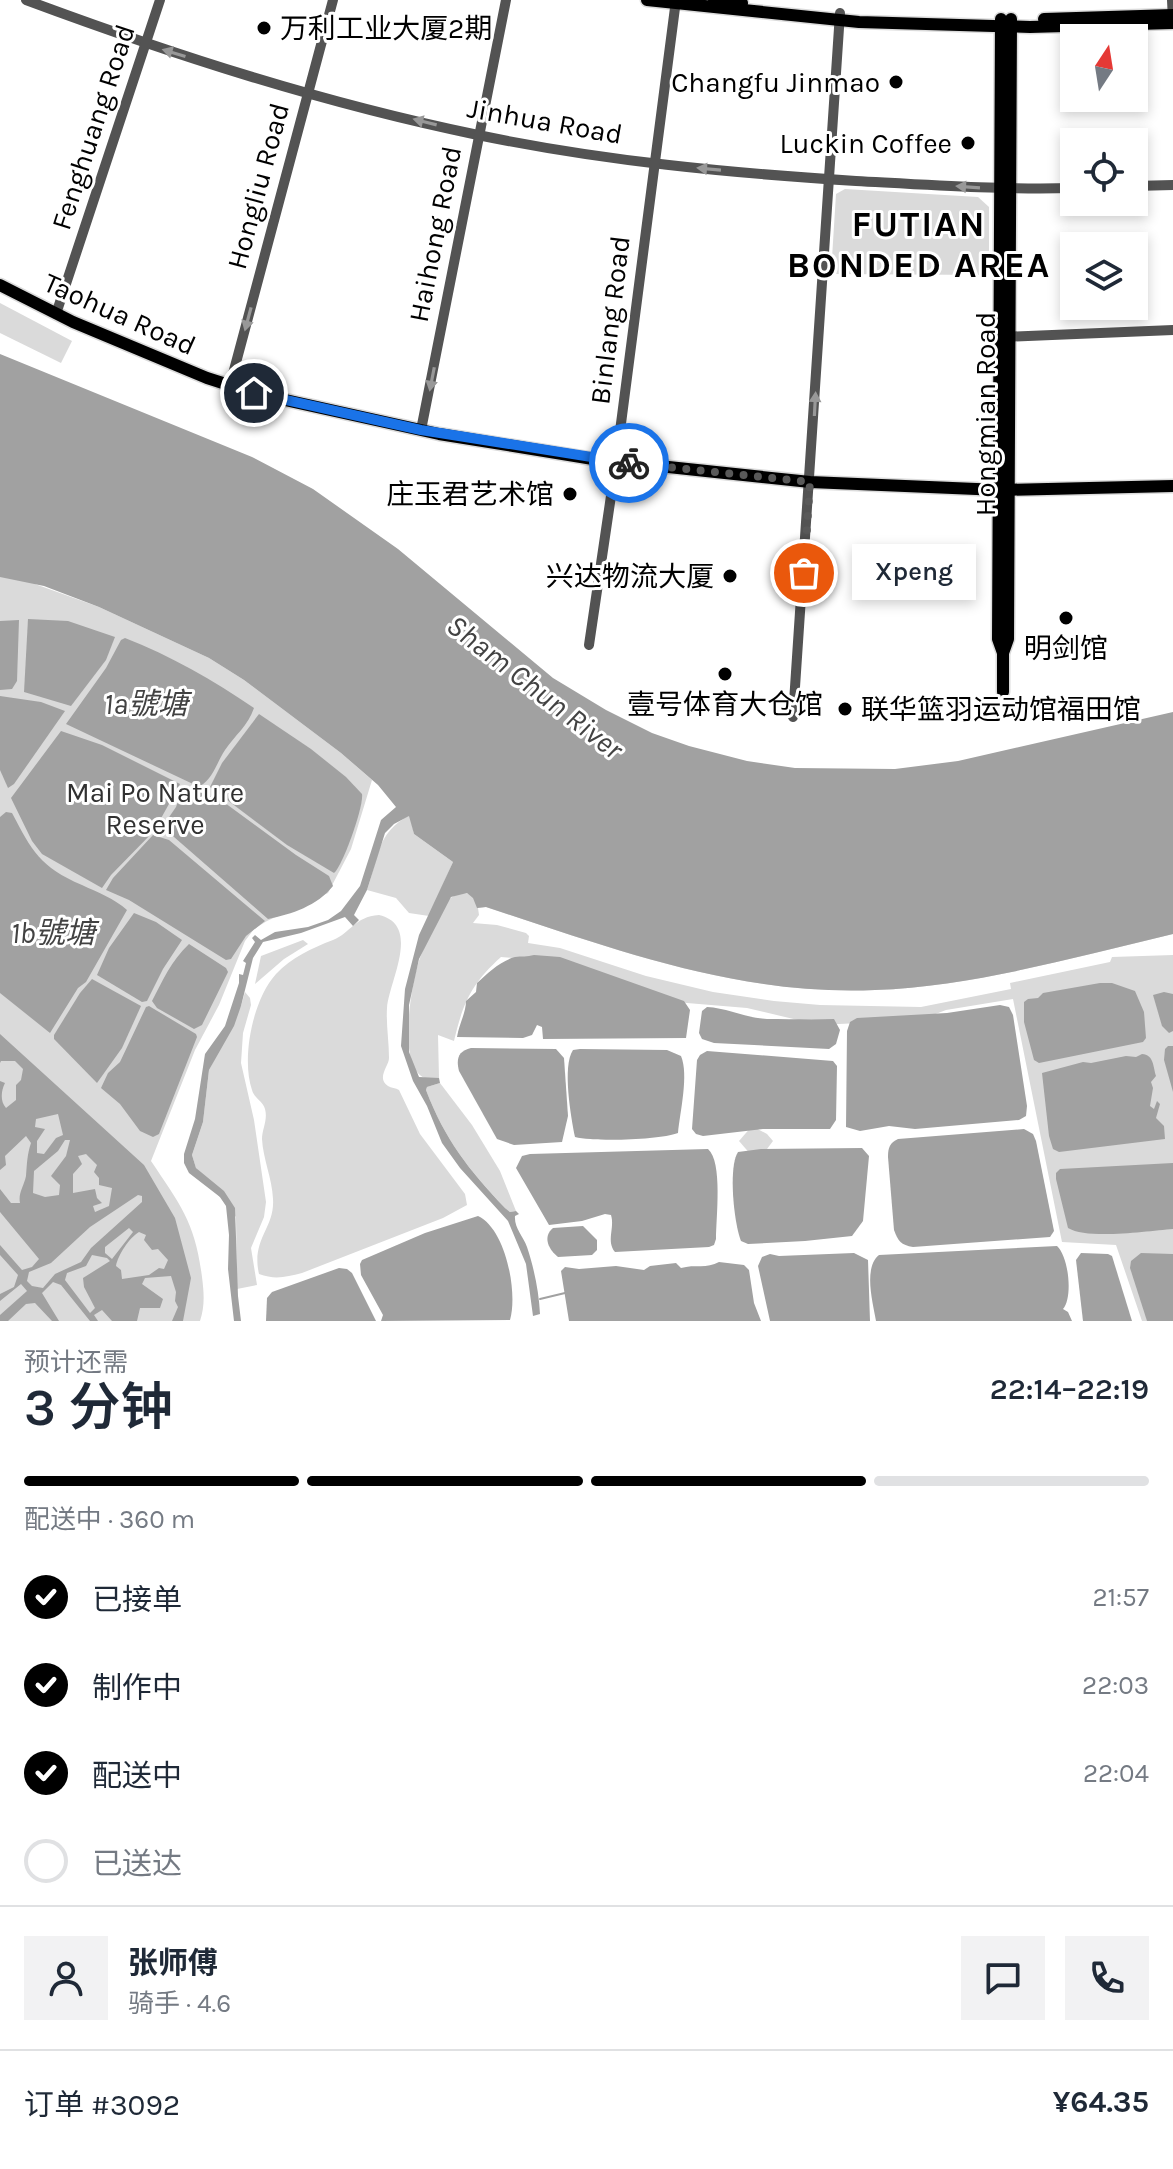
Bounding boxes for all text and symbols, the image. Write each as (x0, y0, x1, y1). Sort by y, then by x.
place label: 万利工业大厦2期 (280, 12, 492, 45)
marker: 万利工业大厦2期 (255, 19, 273, 37)
street label: Fenghuang Road (44, 20, 142, 234)
north arrow (1060, 24, 1148, 112)
map controls (1060, 24, 1148, 320)
one-way arrow (162, 46, 186, 59)
place label: Changfu Jinmao (671, 66, 880, 99)
marker: Changfu Jinmao (887, 73, 905, 91)
street label: Jinhua Road (465, 91, 625, 151)
street label: Hongliu Road (220, 99, 296, 273)
one-way arrow (412, 116, 437, 128)
place label: Luckin Coffee (779, 127, 952, 160)
button: locate (1060, 128, 1148, 216)
marker: Luckin Coffee (959, 134, 977, 152)
street label: Haihong Road (402, 143, 468, 325)
one-way arrow (696, 162, 721, 175)
one-way arrow (955, 181, 980, 194)
district label: FUTIAN BONDED AREA (787, 203, 1051, 286)
button: layers (1060, 232, 1148, 320)
street label: Binlang Road (583, 234, 637, 406)
street label: Taohua Road (39, 266, 201, 362)
one-way arrow (241, 306, 253, 331)
street label: Hongmian Road (969, 312, 1002, 516)
pin (220, 359, 288, 427)
one-way arrow (425, 367, 437, 392)
icon: home (232, 371, 276, 415)
one-way arrow (809, 391, 822, 416)
courier (589, 423, 669, 503)
icon: bike (607, 441, 651, 485)
place label: 庄玉君艺术馆 (386, 478, 554, 511)
marker: 庄玉君艺术馆 (561, 485, 579, 503)
pin (770, 539, 838, 607)
callout: Xpeng (852, 545, 976, 601)
icon: bag (782, 551, 826, 595)
text: Xpeng (875, 556, 953, 587)
place label: 兴达物流大厦 (546, 560, 714, 593)
marker: 兴达物流大厦 (721, 567, 739, 585)
water label: Sham Chun River (440, 607, 632, 768)
marker: 明剑馆 (1057, 609, 1075, 627)
place label: 明剑馆 (1024, 632, 1108, 665)
marker: 壹号体育大仓馆 (716, 665, 734, 683)
water label: 1a號塘 (104, 686, 193, 722)
place label: 壹号体育大仓馆 (627, 688, 823, 721)
place label: 联华篮羽运动馆福田馆 (861, 693, 1141, 726)
marker: 联华篮羽运动馆福田馆 (836, 700, 854, 718)
park label: Mai Po Nature Reserve (66, 776, 244, 841)
water label: 1b號塘 (11, 915, 100, 951)
text: 预计还需 (24, 1347, 128, 1378)
text: 22:14–22:19 (990, 1371, 1149, 1407)
text: 3 分钟 (24, 1377, 173, 1438)
text: 配送中 · 360 m (24, 1504, 195, 1535)
icon: check (24, 1575, 68, 1619)
text: 已接单 (92, 1582, 182, 1618)
text: 21:57 (1092, 1582, 1149, 1613)
icon: check (24, 1663, 68, 1707)
text: 制作中 (92, 1670, 182, 1706)
text: 22:03 (1082, 1670, 1149, 1701)
icon: check (24, 1751, 68, 1795)
text: 配送中 (92, 1758, 182, 1794)
text: 22:04 (1083, 1758, 1149, 1789)
text: 已送达 (92, 1846, 182, 1882)
button: person (24, 1936, 108, 2020)
button: chat (961, 1936, 1045, 2020)
button: phone (1065, 1936, 1149, 2020)
text: 张师傅 (128, 1945, 218, 1981)
text: 骑手 · 4.6 (128, 1988, 231, 2019)
text: ¥64.35 (1053, 2084, 1149, 2120)
text: 订单 #3092 (24, 2087, 180, 2123)

